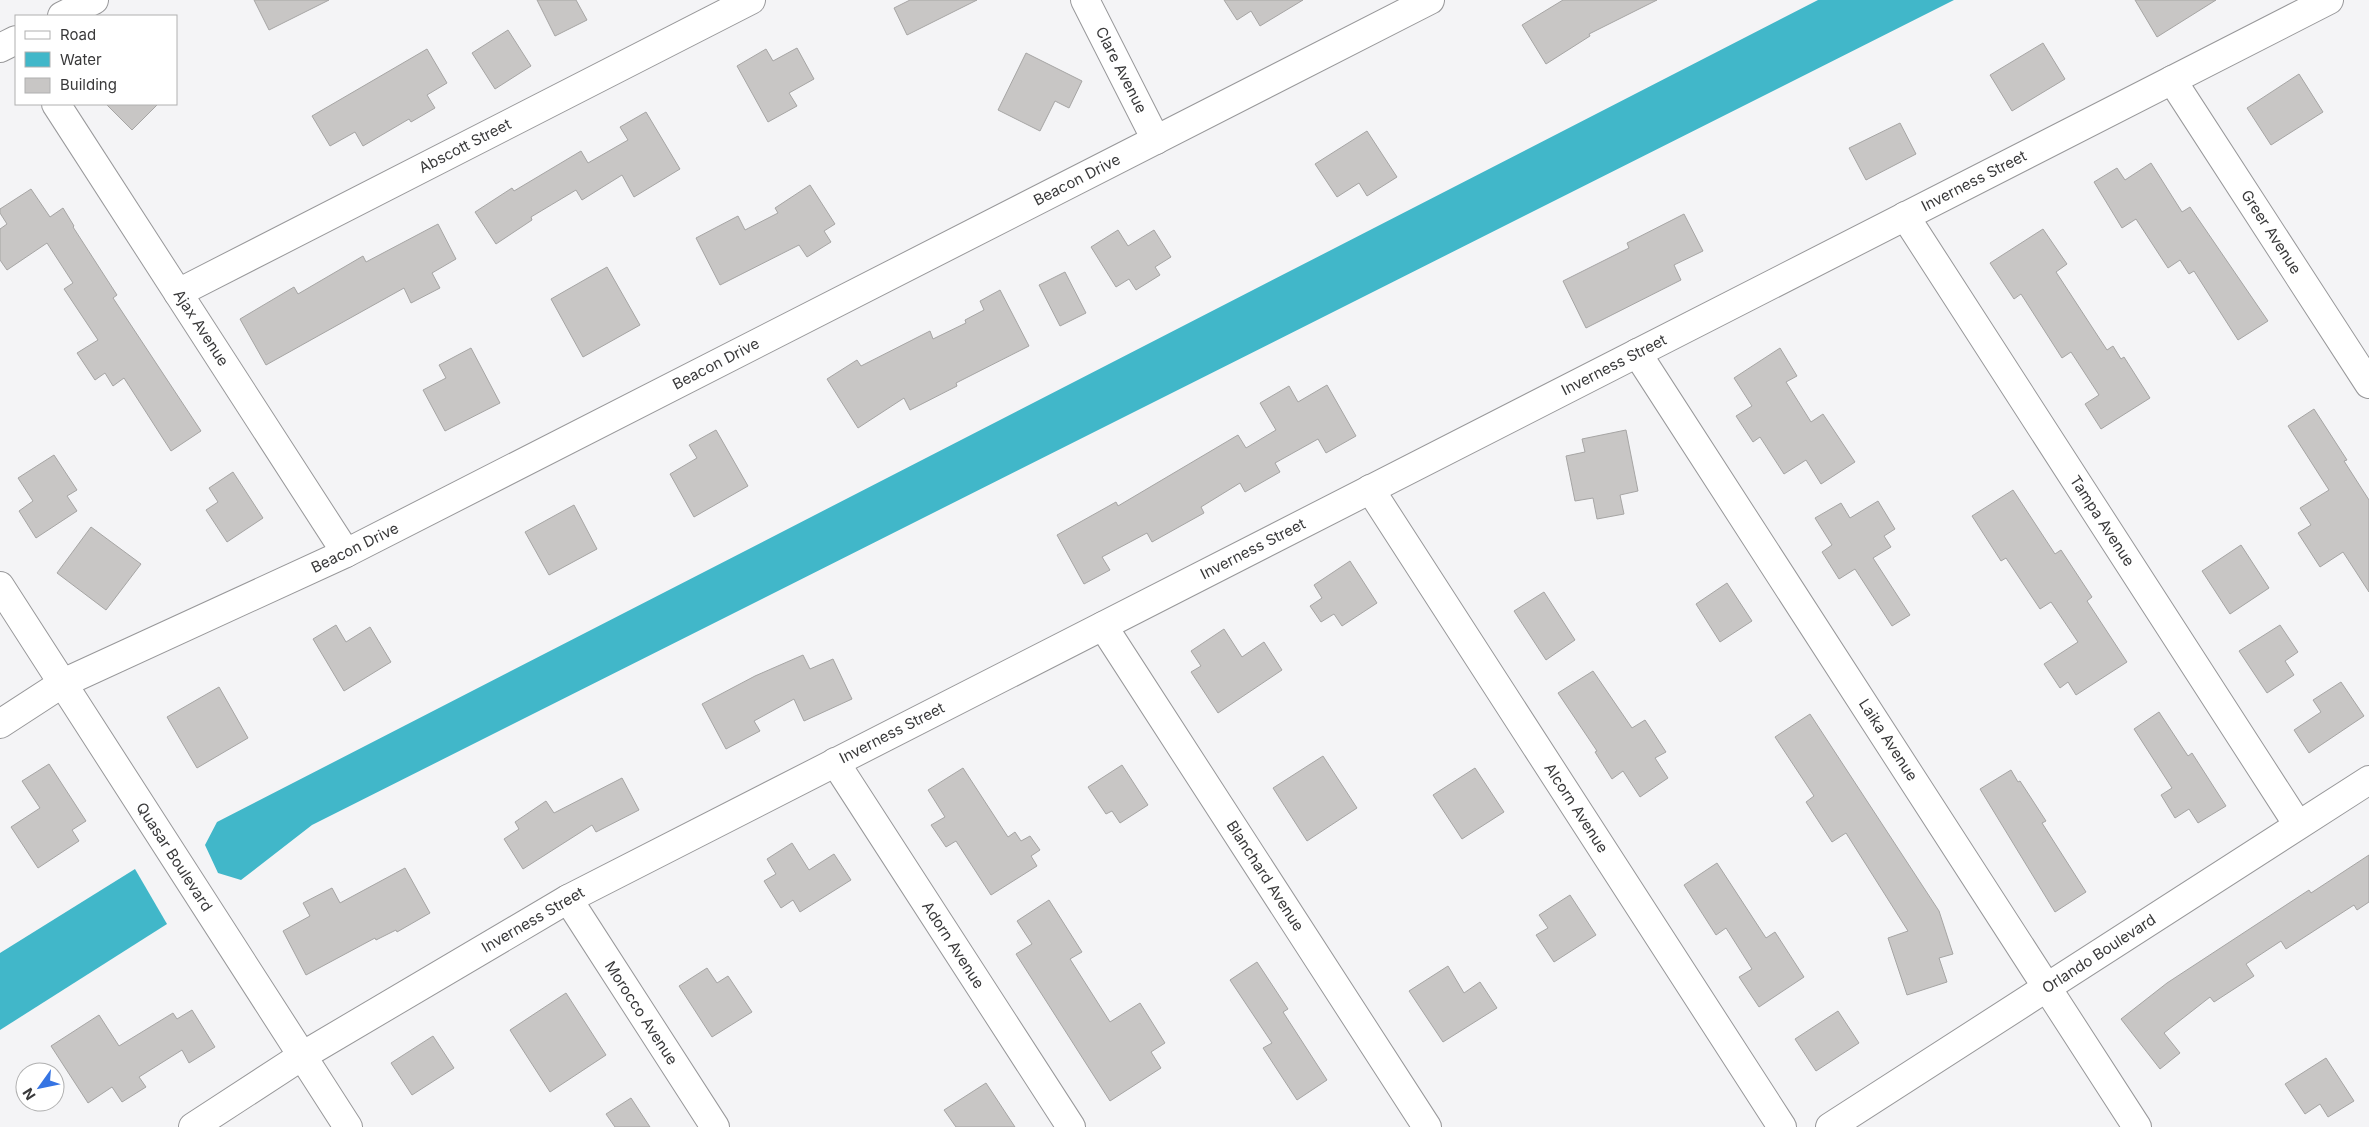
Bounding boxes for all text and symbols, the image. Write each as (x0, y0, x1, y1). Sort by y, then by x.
legend (15, 15, 178, 105)
street label: Clare Avenue (1092, 24, 1151, 116)
text: Road (60, 25, 96, 44)
text: Water (60, 50, 102, 69)
text: Building (60, 75, 117, 94)
street label: Abscott Street (415, 114, 514, 177)
street label: Inverness Street (1918, 146, 2030, 215)
street label: Beacon Drive (1030, 150, 1123, 210)
street label: Greer Avenue (2237, 186, 2306, 277)
street label: Ajax Avenue (170, 286, 233, 370)
street label: Inverness Street (1558, 330, 1670, 399)
street label: Beacon Drive (669, 334, 762, 394)
street label: Tampa Avenue (2066, 472, 2139, 570)
street label: Inverness Street (1197, 514, 1309, 583)
street label: Beacon Drive (308, 518, 402, 577)
street label: Laika Avenue (1855, 695, 1922, 784)
street label: Inverness Street (836, 698, 948, 767)
street label: Alcorn Avenue (1540, 759, 1612, 856)
street label: Quasar Boulevard (132, 799, 217, 915)
street label: Blanchard Avenue (1223, 817, 1308, 935)
street label: Inverness Street (478, 882, 588, 957)
street label: Adorn Avenue (918, 898, 989, 992)
street label: Orlando Boulevard (2038, 910, 2159, 997)
street label: Morocco Avenue (601, 957, 682, 1068)
north arrow (15, 1062, 65, 1112)
text: N (19, 1085, 39, 1103)

